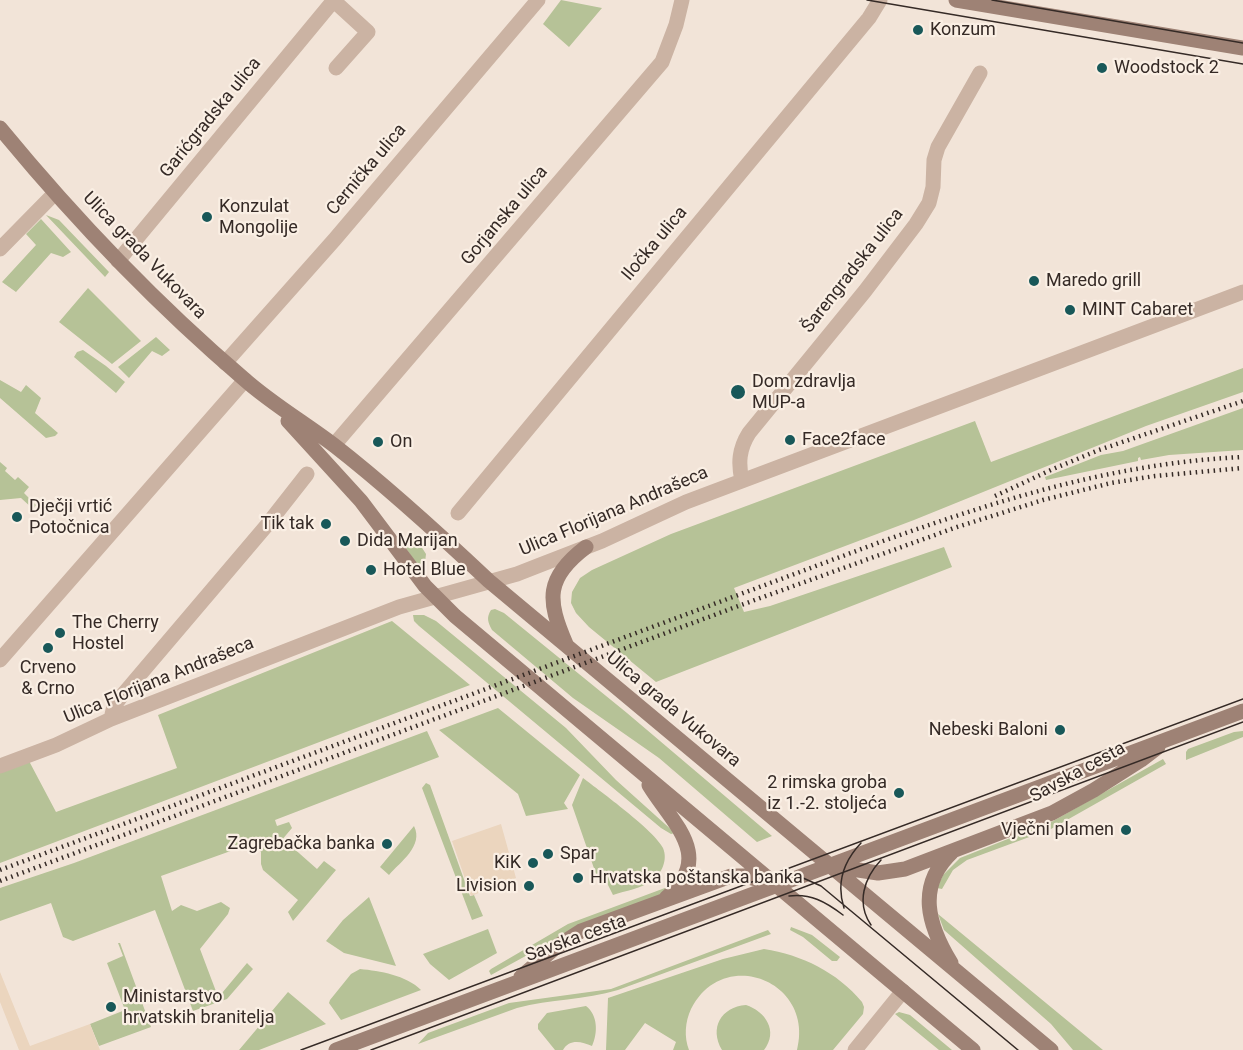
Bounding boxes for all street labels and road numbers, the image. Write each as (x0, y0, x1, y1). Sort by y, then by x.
street label: Garićgradska ulica (156, 54, 266, 182)
street label: Cernička ulica (323, 120, 411, 220)
street label: Gorjanska ulica (457, 162, 553, 270)
street label: Ulica grada Vukovara (78, 188, 210, 324)
street label: Iločka ulica (618, 202, 692, 286)
street label: Šarengradska ulica (798, 204, 908, 338)
street label: Ulica Florijana Andrašeca (516, 462, 712, 562)
street label: Ulica Florijana Andrašeca (61, 633, 257, 729)
street label: Ulica grada Vukovara (602, 648, 744, 772)
street label: Savska cesta (1027, 738, 1129, 808)
street label: Savska cesta (523, 911, 629, 967)

